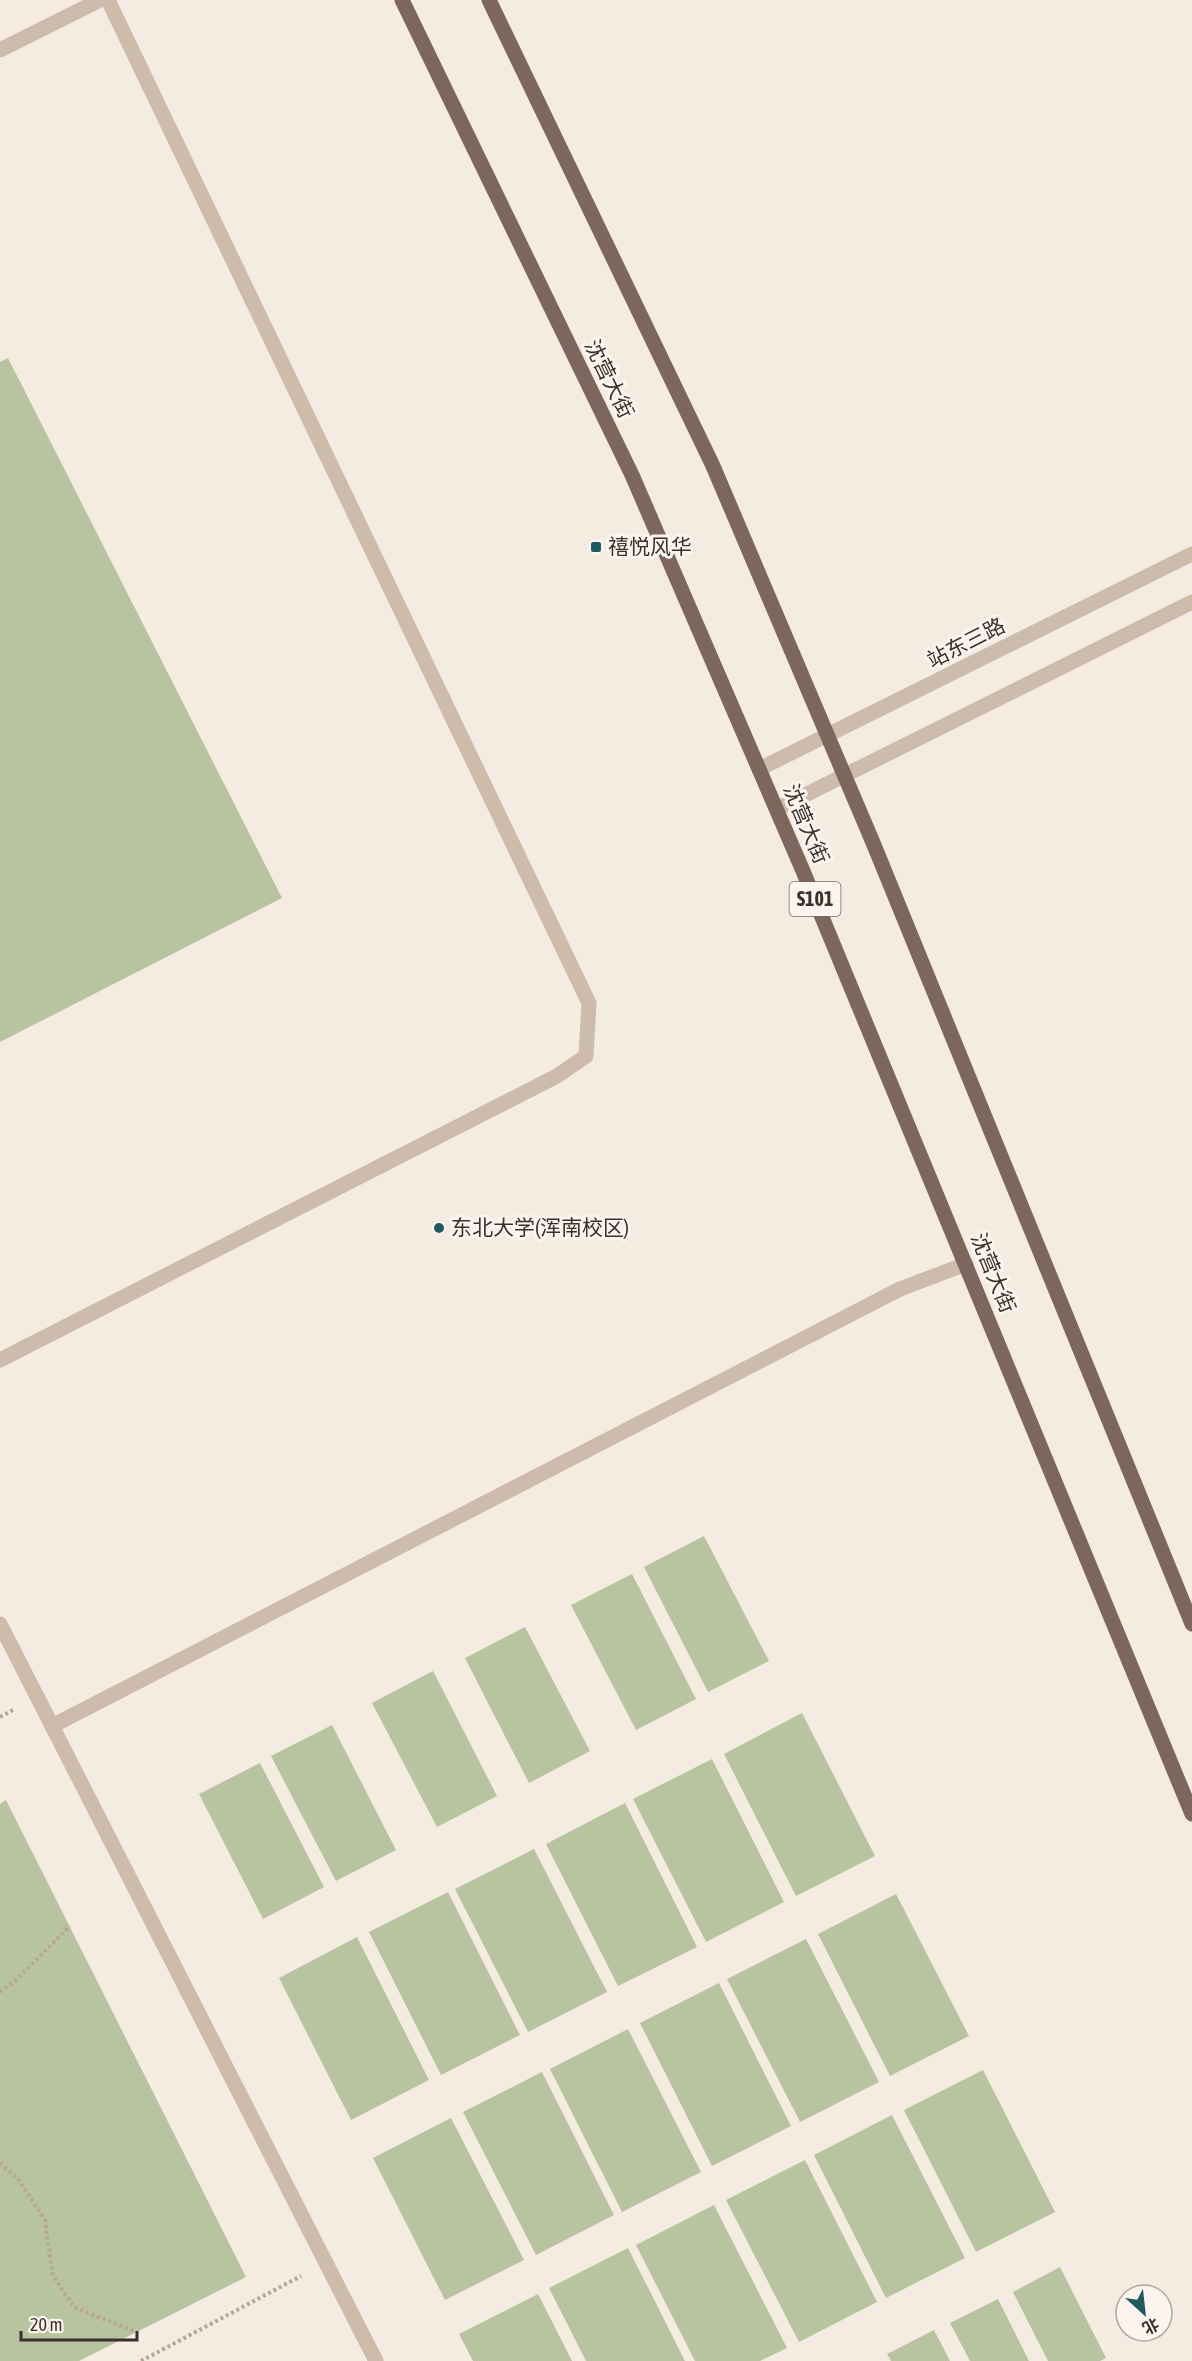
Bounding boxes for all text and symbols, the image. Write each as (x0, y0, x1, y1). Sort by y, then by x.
street label: 沈营大街 (581, 336, 639, 422)
place label: 禧悦风华 (608, 534, 692, 558)
marker: 禧悦风华 (589, 540, 603, 554)
street label: 站东三路 (923, 612, 1008, 672)
street label: 沈营大街 (779, 780, 834, 867)
road number: S101 (790, 882, 840, 916)
place label: 东北大学(浑南校区) (451, 1215, 629, 1239)
marker: 东北大学(浑南校区) (432, 1221, 446, 1235)
street label: 沈营大街 (967, 1229, 1021, 1316)
north arrow (1114, 2283, 1174, 2343)
scale bar (21, 2304, 136, 2342)
text: 20 m (30, 2314, 62, 2335)
text: 北 (1140, 2315, 1162, 2338)

